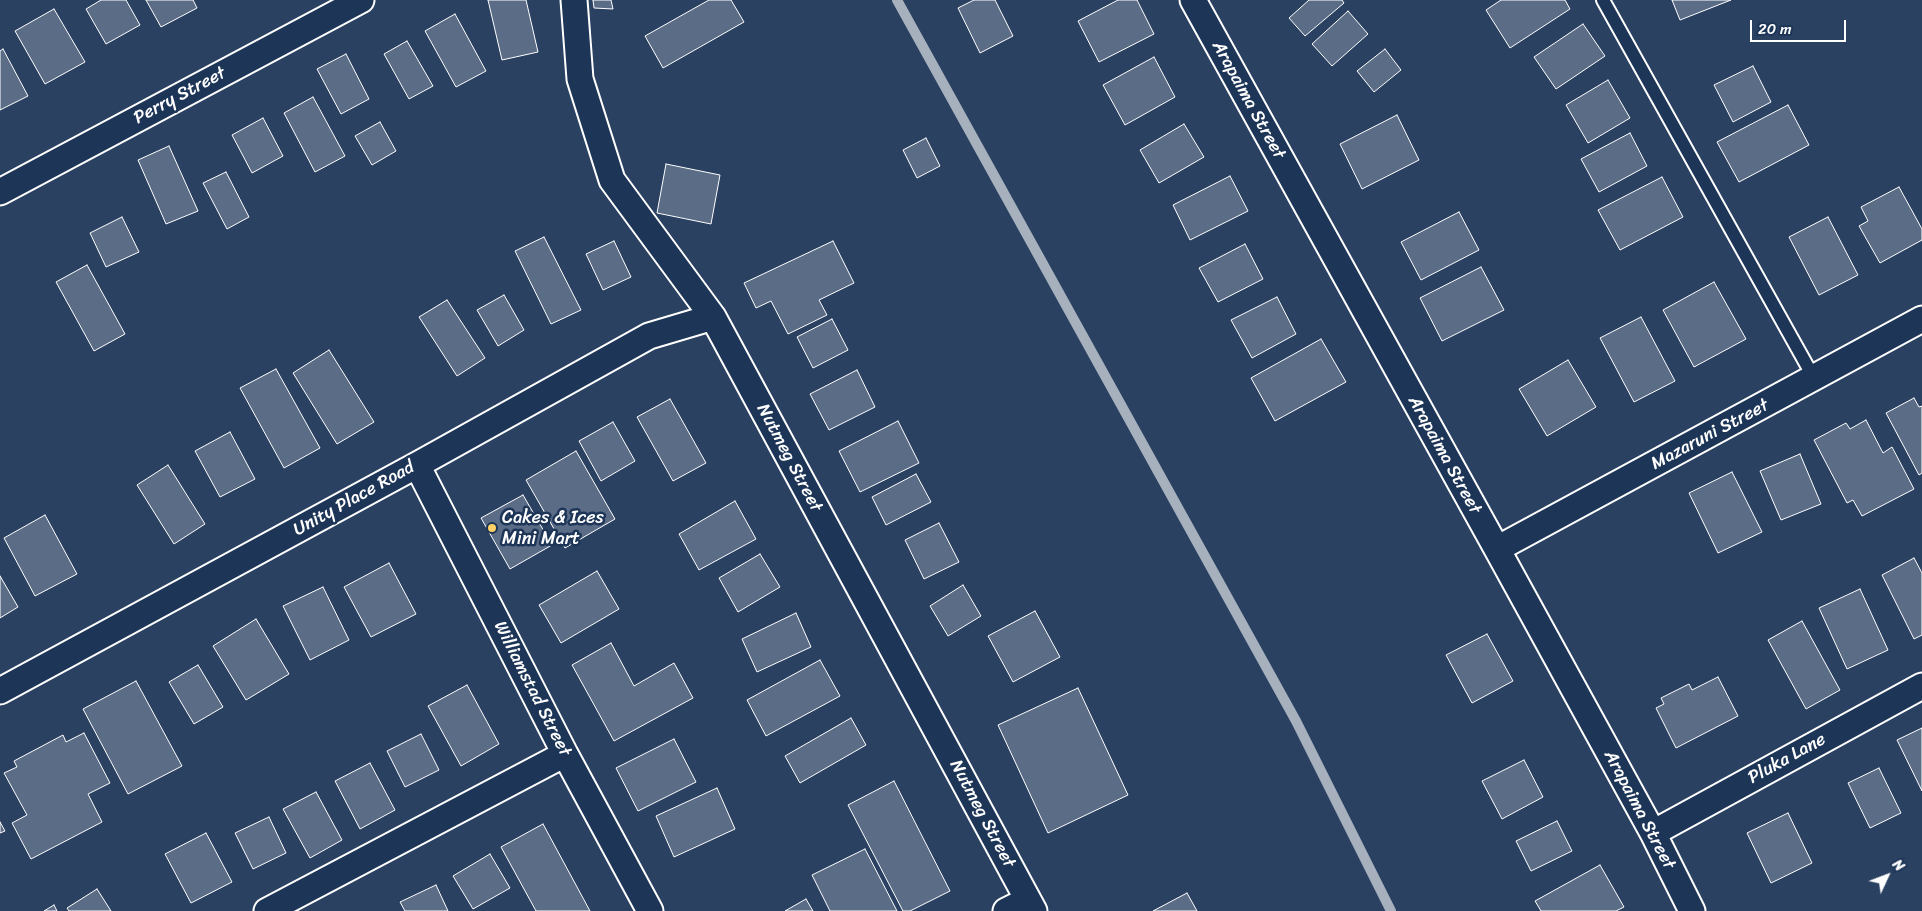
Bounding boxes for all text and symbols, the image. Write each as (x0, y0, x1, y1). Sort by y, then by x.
scale bar (1752, 10, 1848, 42)
text: 20 m (1758, 16, 1792, 42)
street label: Arapaima Street (1207, 37, 1289, 163)
street label: Perry Street (130, 63, 230, 129)
street label: Arapaima Street (1403, 392, 1485, 518)
street label: Mazaruni Street (1648, 395, 1772, 475)
street label: Nutmeg Street (751, 400, 827, 516)
street label: Unity Place Road (290, 457, 418, 541)
place label: Cakes & Ices Mini Mart (502, 507, 604, 550)
marker: Cakes & Ices Mini Mart (486, 522, 498, 534)
street label: Williamstad Street (489, 618, 575, 760)
street label: Pluka Lane (1744, 729, 1830, 789)
street label: Arapaima Street (1599, 747, 1679, 873)
street label: Nutmeg Street (944, 756, 1020, 872)
north arrow (1862, 851, 1912, 901)
text: N (1886, 853, 1911, 877)

